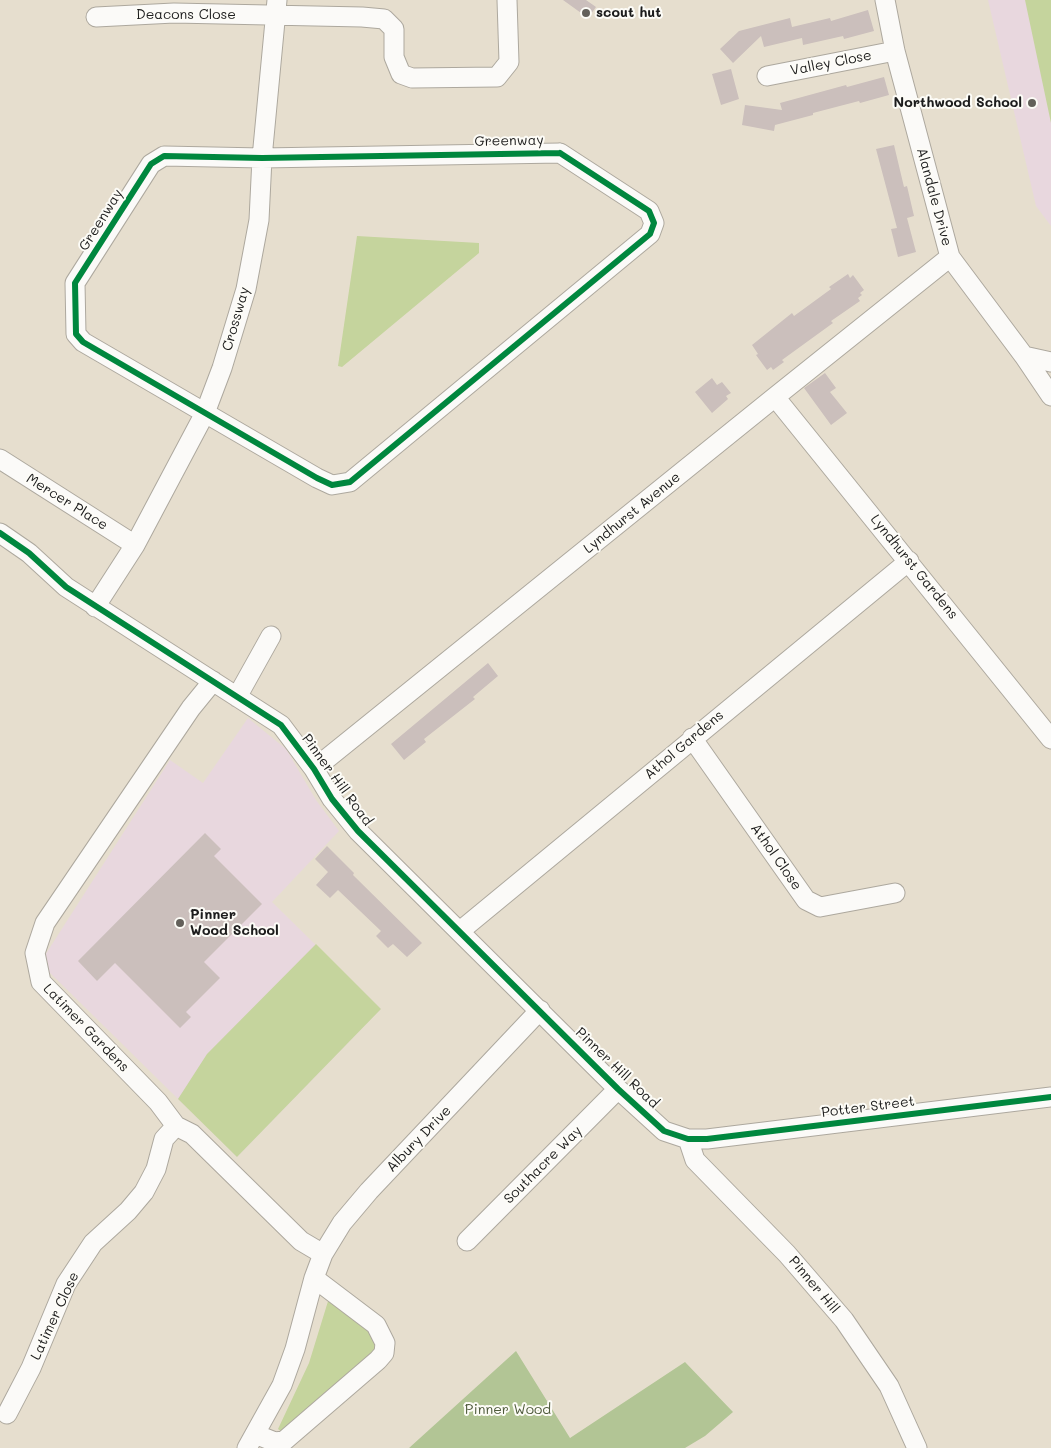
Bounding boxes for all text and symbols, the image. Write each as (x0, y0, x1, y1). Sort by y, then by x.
place label: scout hut (596, 5, 662, 21)
street label: Deacons Close (136, 7, 236, 23)
marker: scout hut (580, 7, 592, 19)
street label: Valley Close (789, 47, 873, 79)
place label: Northwood School (894, 95, 1022, 111)
marker: Northwood School (1026, 97, 1038, 109)
street label: Greenway (474, 132, 544, 150)
street label: Alandale Drive (913, 146, 955, 248)
street label: Greenway (75, 186, 127, 254)
street label: Crossway (219, 285, 253, 353)
street label: Lyndhurst Avenue (580, 469, 684, 557)
street label: Mercer Place (23, 470, 111, 534)
street label: Lyndhurst Gardens (867, 511, 961, 623)
street label: Athol Gardens (641, 707, 727, 783)
street label: Pinner Hill Road (298, 731, 376, 829)
street label: Athol Close (747, 821, 805, 893)
place label: Pinner Wood School (190, 907, 279, 940)
marker: Pinner Wood School (174, 917, 186, 929)
street label: Latimer Gardens (40, 980, 132, 1076)
street label: Pinner Hill Road (572, 1024, 662, 1112)
street label: Potter Street (820, 1093, 916, 1121)
street label: Albury Drive (383, 1102, 455, 1176)
street label: Southacre Way (501, 1123, 585, 1207)
street label: Pinner Hill (785, 1253, 843, 1317)
street label: Latimer Close (27, 1269, 83, 1363)
park label: Pinner Wood (465, 1402, 551, 1418)

